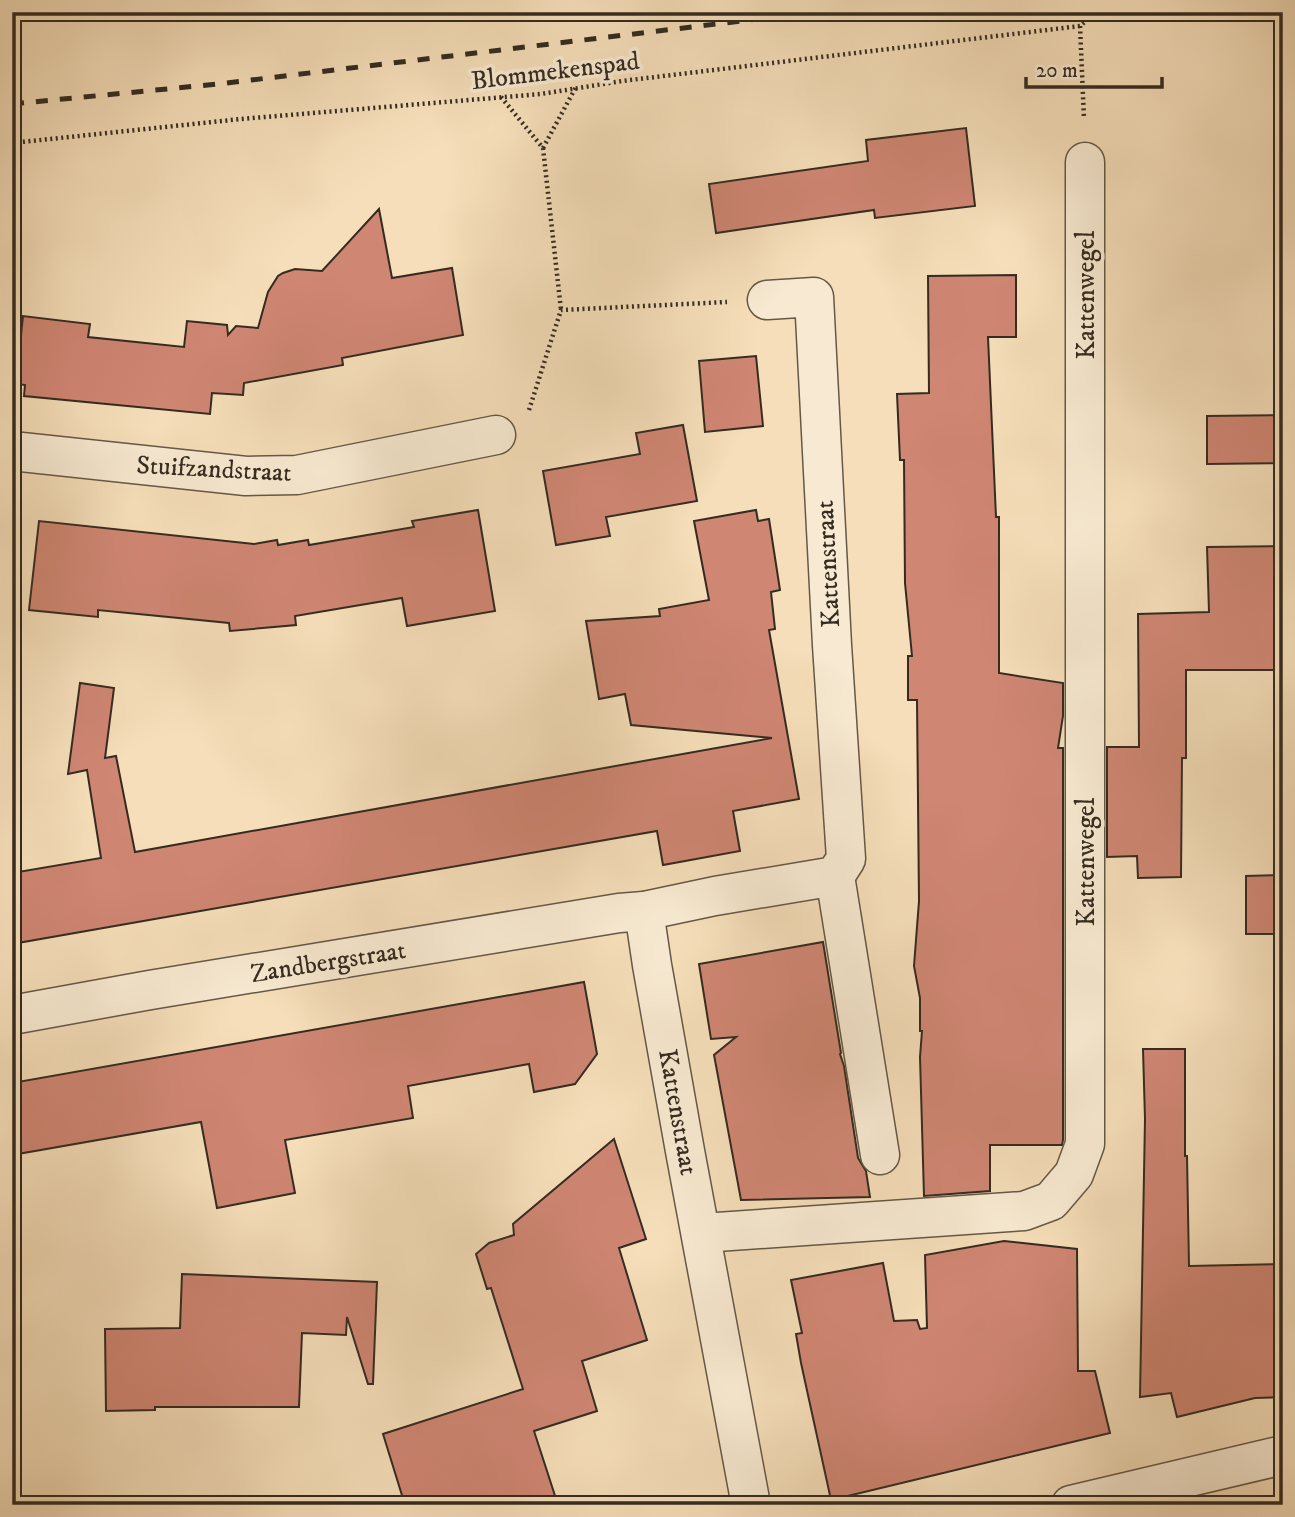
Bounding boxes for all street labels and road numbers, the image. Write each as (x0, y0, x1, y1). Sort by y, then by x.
street label: Blommekenspad (469, 45, 641, 98)
street label: Kattenwegel (1070, 230, 1103, 359)
street label: Stuifzandstraat (135, 449, 292, 490)
street label: Kattenstraat (809, 499, 848, 628)
street label: Kattenwegel (1070, 797, 1103, 926)
street label: Zandbergstraat (248, 934, 408, 991)
street label: Kattenstraat (650, 1047, 705, 1178)

